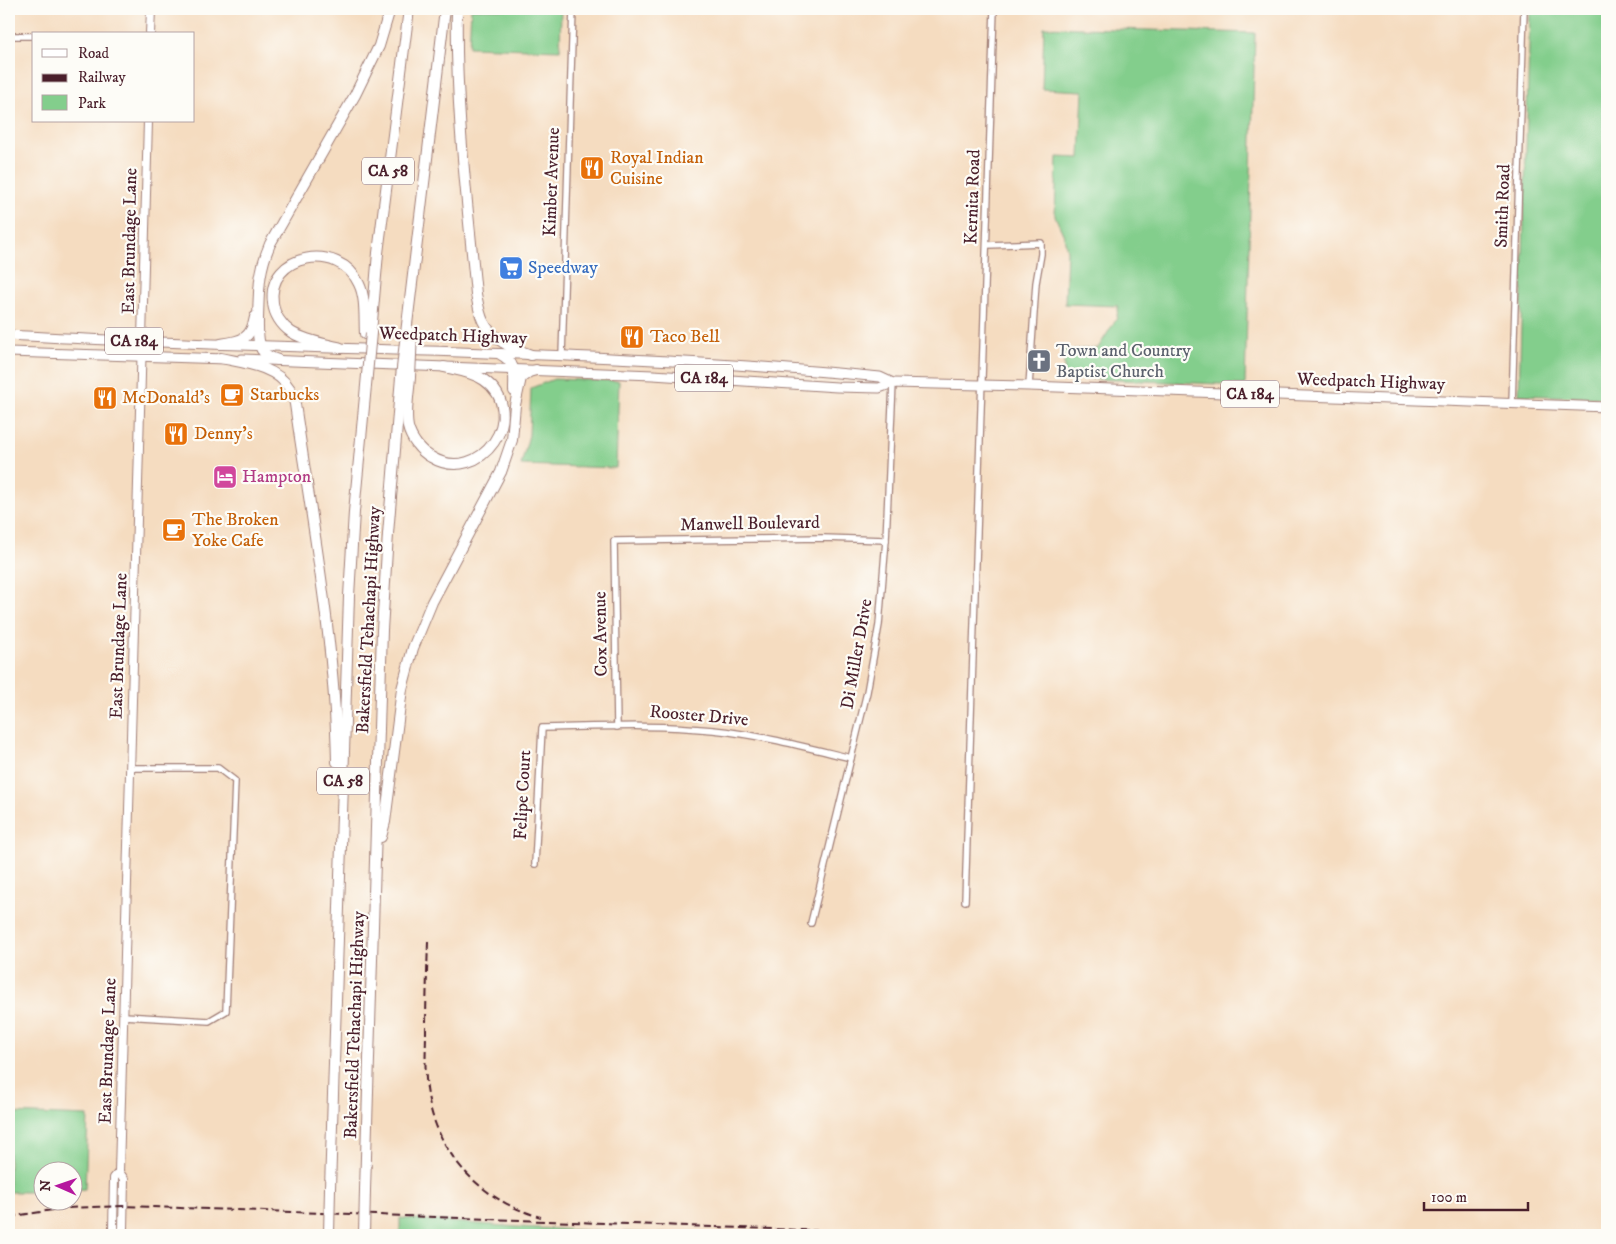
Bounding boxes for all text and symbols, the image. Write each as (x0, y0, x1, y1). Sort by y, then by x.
legend (32, 32, 195, 122)
text: Road (78, 44, 110, 63)
text: Railway (78, 68, 126, 87)
text: Park (78, 94, 107, 113)
street label: Kimber Avenue (539, 127, 565, 237)
place label: Royal Indian Cuisine (610, 147, 704, 190)
street label: Kernita Road (960, 149, 986, 245)
restaurant icon: Royal Indian Cuisine (579, 155, 605, 181)
road number: CA 58 (362, 158, 414, 185)
street label: Smith Road (1491, 164, 1515, 248)
street label: East Brundage Lane (118, 168, 142, 314)
supermarket icon: Speedway (498, 255, 524, 281)
place label: Speedway (528, 257, 598, 279)
street label: Weedpatch Highway (377, 322, 528, 350)
restaurant icon: Taco Bell (619, 324, 645, 350)
place label: Taco Bell (650, 326, 720, 348)
road number: CA 184 (105, 328, 163, 354)
place label: Town and Country Baptist Church (1056, 340, 1191, 383)
church icon: Town and Country Baptist Church (1026, 348, 1052, 374)
road number: CA 184 (675, 364, 733, 392)
street label: Weedpatch Highway (1295, 368, 1446, 396)
road number: CA 184 (1221, 380, 1279, 408)
cafe icon: Starbucks (219, 382, 245, 408)
place label: Starbucks (250, 384, 319, 406)
restaurant icon: McDonald's (92, 385, 118, 411)
place label: McDonald's (122, 387, 210, 409)
restaurant icon: Denny's (163, 421, 189, 447)
place label: Denny's (194, 423, 253, 445)
hotel icon: Hampton (212, 464, 238, 490)
place label: Hampton (242, 466, 312, 488)
street label: Bakersfield Tehachapi Highway (352, 505, 386, 734)
place label: The Broken Yoke Cafe (192, 509, 279, 552)
street label: Manwell Boulevard (680, 512, 820, 536)
cafe icon: The Broken Yoke Cafe (161, 517, 187, 543)
street label: East Brundage Lane (105, 573, 133, 719)
street label: Cox Avenue (589, 591, 613, 677)
street label: Di Miller Drive (836, 597, 878, 711)
street label: Rooster Drive (649, 701, 749, 731)
street label: Felipe Court (510, 749, 536, 841)
road number: CA 58 (317, 768, 369, 794)
street label: Bakersfield Tehachapi Highway (340, 910, 370, 1139)
street label: East Brundage Lane (94, 978, 122, 1124)
north arrow (32, 1162, 82, 1212)
text: N (37, 1179, 55, 1192)
scale bar (1424, 1179, 1527, 1211)
text: 100 m (1431, 1188, 1467, 1207)

